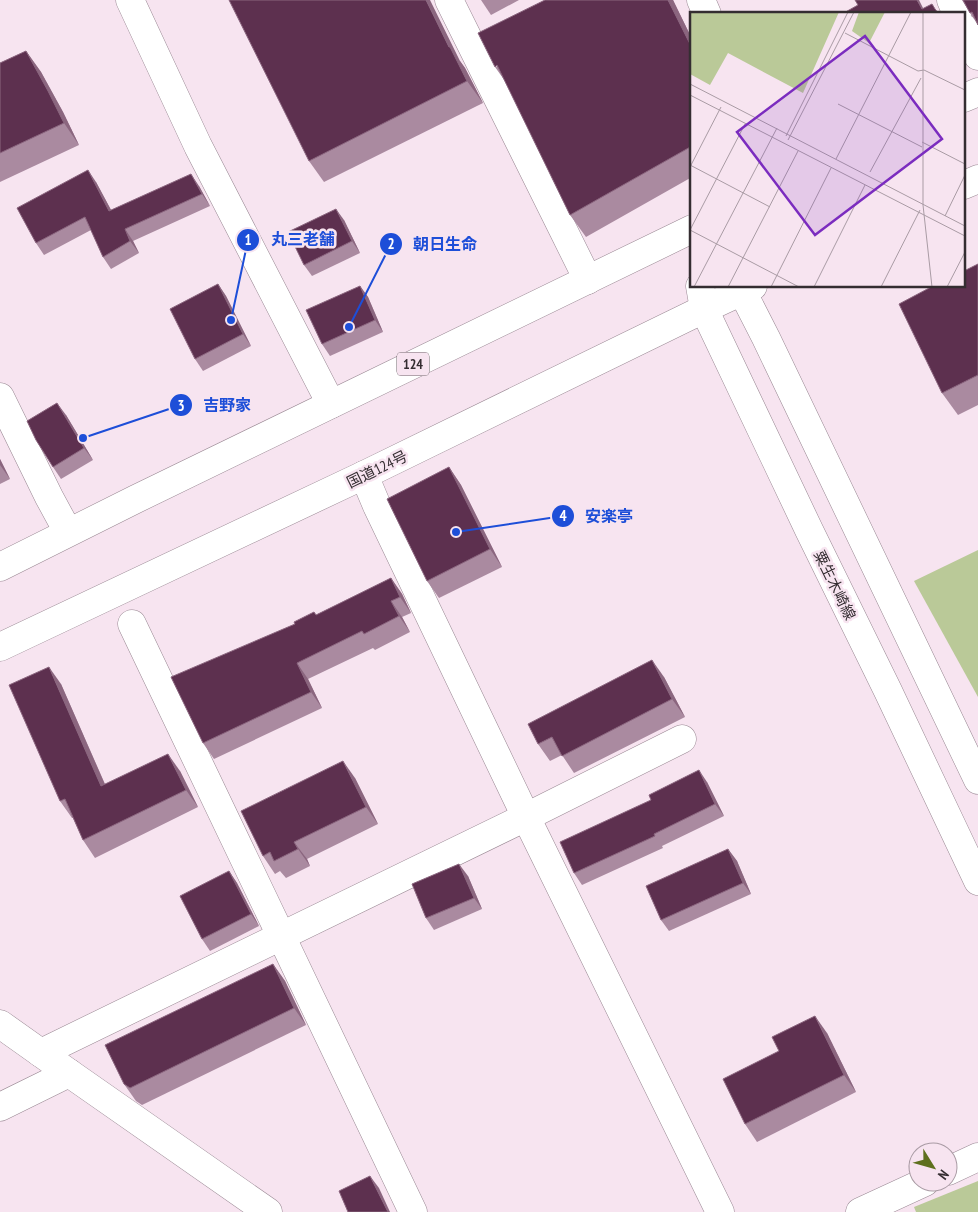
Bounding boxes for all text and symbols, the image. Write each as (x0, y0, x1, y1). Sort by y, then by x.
inset map (690, 12, 966, 288)
callout: 丸三老舗 (236, 224, 345, 255)
callout: 朝日生命 (378, 228, 487, 259)
text: 丸三老舗 (271, 229, 335, 249)
text: 1 (244, 230, 252, 249)
text: 2 (387, 234, 395, 253)
text: 朝日生命 (413, 234, 477, 254)
road number: 124 (397, 352, 429, 376)
callout: 吉野家 (168, 390, 261, 421)
text: 吉野家 (203, 395, 251, 415)
text: 3 (177, 396, 185, 415)
street label: 国道124号 (344, 446, 410, 492)
callout: 安楽亭 (550, 501, 643, 532)
text: 4 (559, 506, 567, 525)
text: 安楽亭 (585, 506, 633, 526)
street label: 粟生木崎線 (810, 547, 860, 623)
north arrow (908, 1142, 958, 1192)
text: N (934, 1166, 953, 1183)

